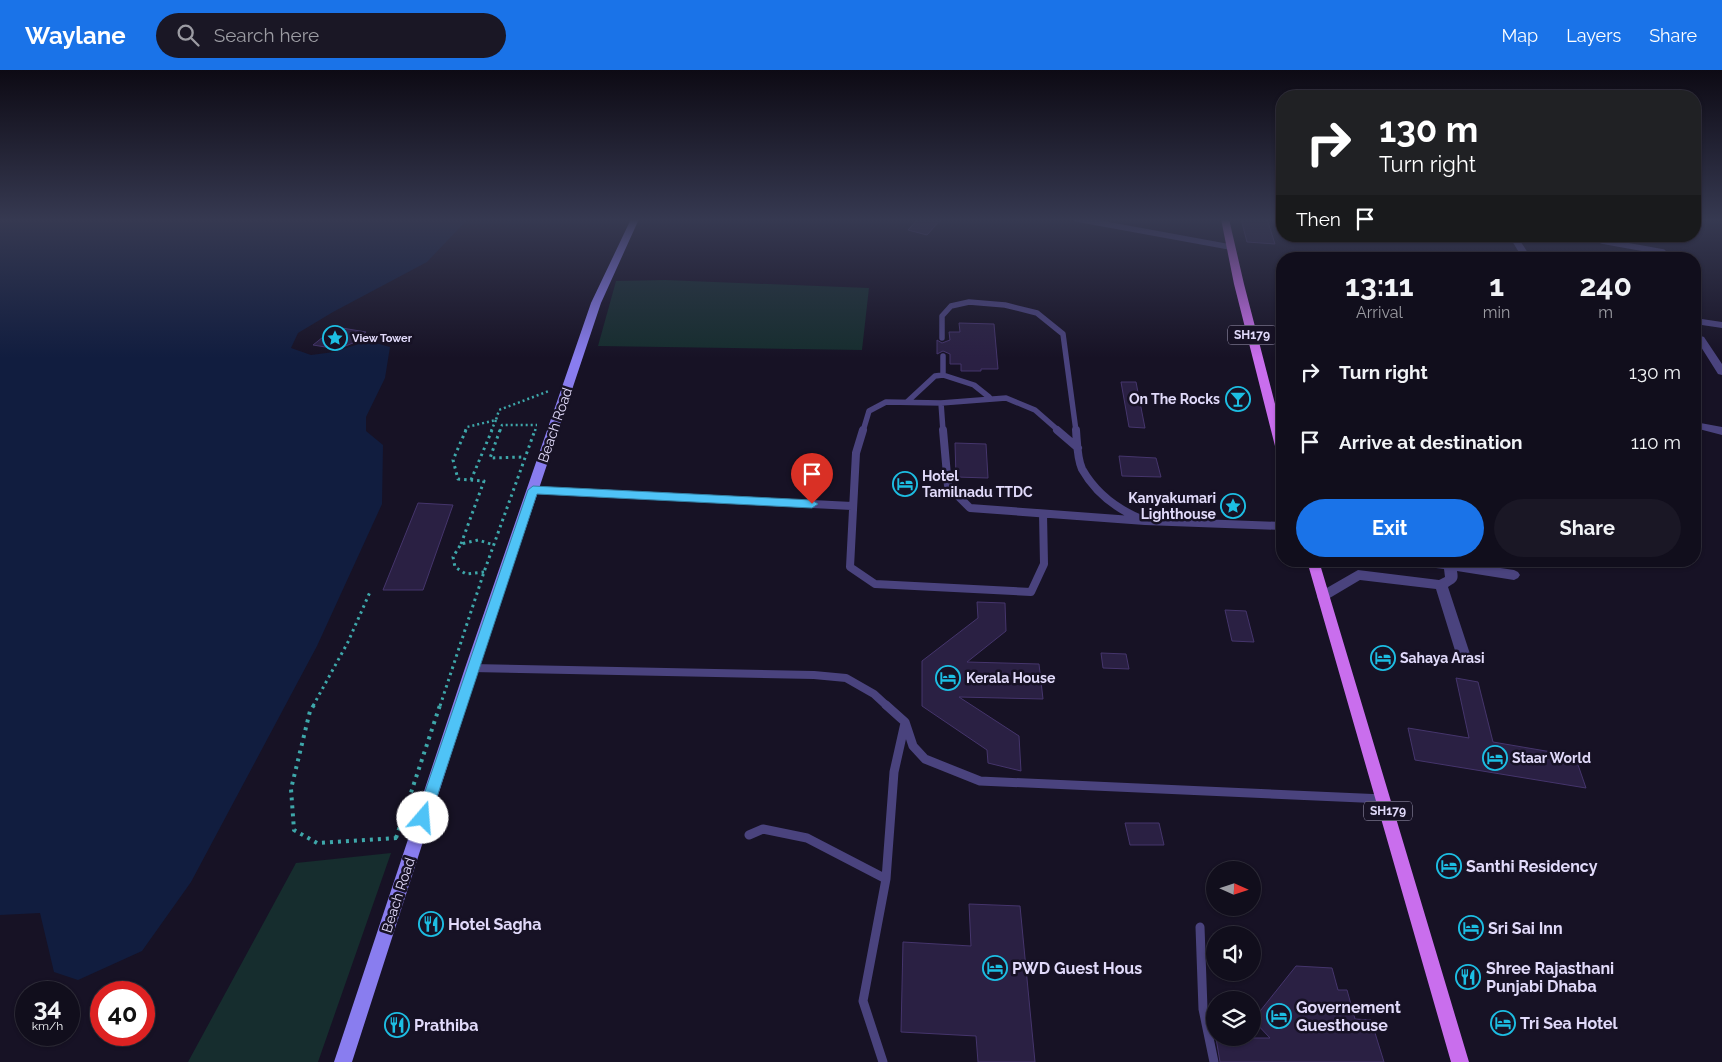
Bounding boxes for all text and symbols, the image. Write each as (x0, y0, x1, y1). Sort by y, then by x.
search box (156, 13, 506, 58)
text: Waylane (25, 21, 126, 50)
icon: search (174, 21, 202, 49)
text: Search here (214, 24, 319, 46)
text: Map (1502, 25, 1538, 46)
text: Layers (1566, 25, 1621, 46)
text: Share (1649, 25, 1697, 46)
text: 130 m (1379, 109, 1478, 150)
icon: right (1296, 110, 1361, 175)
text: Turn right (1379, 151, 1476, 177)
icon: arrive (1351, 205, 1379, 233)
text: Then (1296, 208, 1341, 230)
text: 13:11 (1345, 268, 1414, 303)
text: 1 (1489, 268, 1504, 303)
text: 240 (1579, 268, 1632, 303)
text: Arrival (1356, 303, 1403, 322)
text: min (1483, 303, 1510, 322)
text: m (1598, 303, 1613, 322)
place icon: View Tower (322, 325, 348, 351)
road number: SH179 (1228, 326, 1276, 344)
place label: View Tower (352, 332, 413, 345)
icon: right (1296, 358, 1324, 386)
text: Turn right (1339, 361, 1428, 383)
text: 130 m (1629, 361, 1681, 383)
street label: Beach Road (535, 385, 575, 465)
bar icon: On The Rocks (1225, 386, 1251, 412)
place label: On The Rocks (1129, 391, 1220, 407)
icon: arrive (1296, 428, 1324, 456)
text: Arrive at destination (1339, 431, 1523, 453)
text: 110 m (1631, 431, 1681, 453)
pin (791, 453, 833, 504)
icon: arrive (798, 460, 826, 488)
place label: Hotel Tamilnadu TTDC (922, 468, 1033, 500)
hotel icon: Hotel Tamilnadu TTDC (892, 471, 918, 497)
place label: Kanyakumari Lighthouse (1128, 490, 1217, 522)
place icon: Kanyakumari Lighthouse (1220, 493, 1246, 519)
button: Exit (1296, 499, 1484, 557)
button: Share (1494, 499, 1681, 557)
hotel icon: Sahaya Arasi (1370, 645, 1396, 671)
place label: Sahaya Arasi (1400, 650, 1485, 666)
hotel icon: Kerala House (935, 665, 961, 691)
place label: Kerala House (966, 670, 1056, 686)
hotel icon: Staar World (1482, 745, 1508, 771)
place label: Staar World (1512, 750, 1591, 766)
position arrow (396, 791, 448, 843)
road number: SH179 (1364, 801, 1412, 820)
hotel icon: Santhi Residency (1436, 853, 1462, 879)
street label: Beach Road (378, 855, 418, 935)
place label: Santhi Residency (1466, 857, 1598, 876)
north arrow (1206, 861, 1261, 916)
map controls (1206, 861, 1261, 1046)
restaurant icon: Hotel Sagha (418, 911, 444, 937)
place label: Hotel Sagha (448, 915, 541, 934)
hotel icon: Sri Sai Inn (1458, 915, 1484, 941)
place label: Sri Sai Inn (1488, 919, 1563, 938)
button: sound (1206, 926, 1261, 981)
hotel icon: PWD Guest Hous (982, 955, 1008, 981)
place label: PWD Guest Hous (1012, 959, 1142, 978)
place label: Shree Rajasthani Punjabi Dhaba (1486, 959, 1614, 996)
restaurant icon: Shree Rajasthani Punjabi Dhaba (1455, 964, 1481, 990)
speed limit sign: 40 (90, 981, 155, 1046)
button: layers (1206, 991, 1261, 1046)
text: 34 (33, 992, 62, 1022)
place label: Governement Guesthouse (1296, 998, 1401, 1035)
hotel icon: Governement Guesthouse (1266, 1003, 1292, 1029)
hotel icon: Tri Sea Hotel (1490, 1010, 1516, 1036)
restaurant icon: Prathiba (384, 1012, 410, 1038)
place label: Tri Sea Hotel (1520, 1014, 1619, 1033)
place label: Prathiba (414, 1016, 478, 1035)
text: km/h (32, 1019, 63, 1033)

